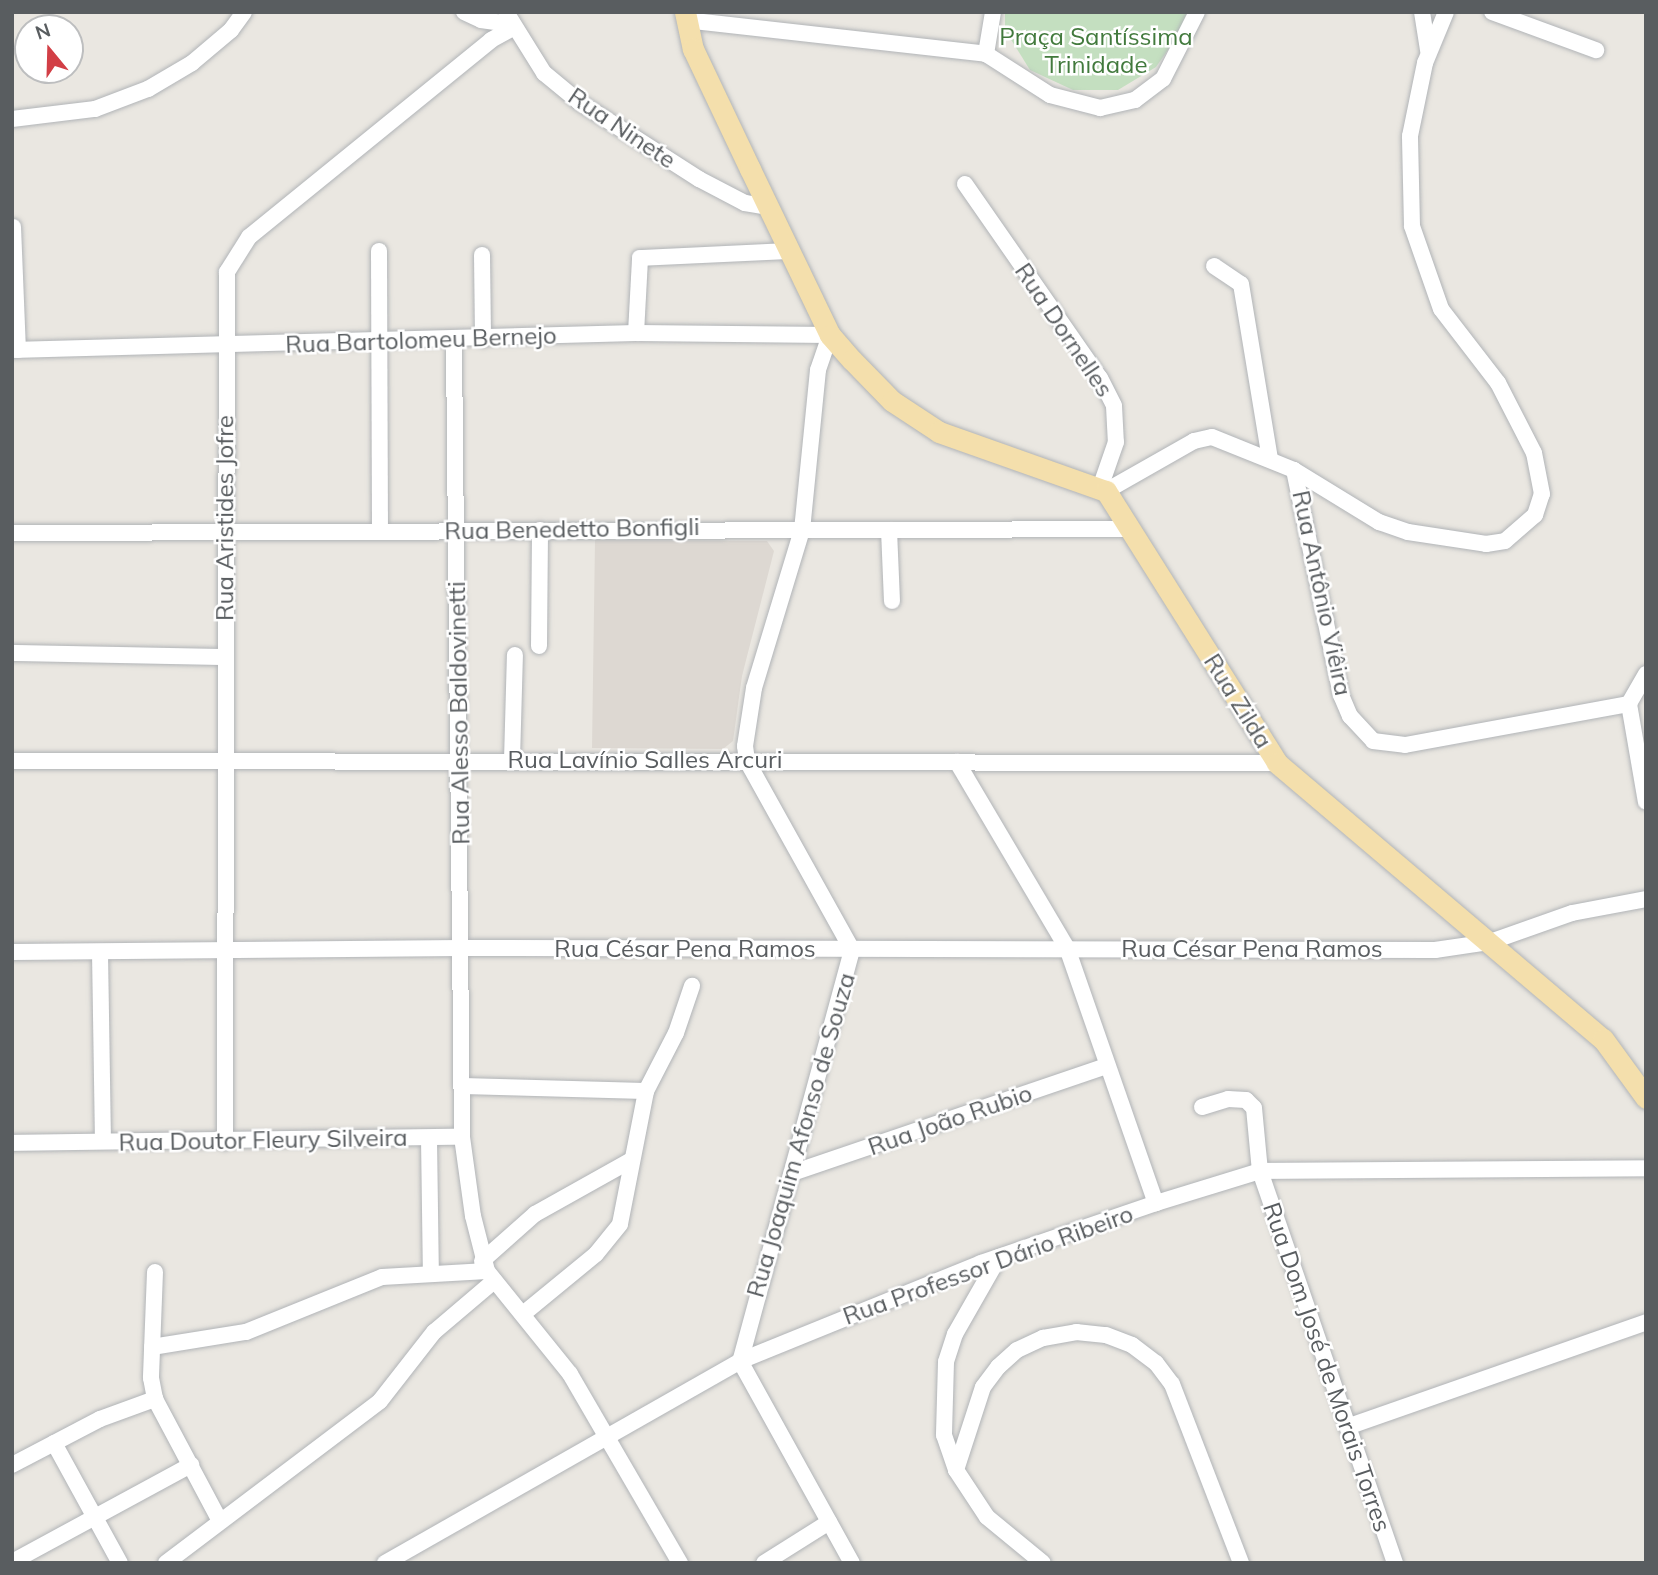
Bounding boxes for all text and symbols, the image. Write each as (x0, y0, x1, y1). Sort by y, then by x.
north arrow (14, 14, 84, 84)
text: N (32, 17, 54, 45)
park label: Praça Santíssima Trinidade (999, 23, 1193, 79)
street label: Rua Ninete (563, 82, 681, 174)
street label: Rua Dornelles (1009, 258, 1119, 402)
street label: Rua Bartolomeu Bernejo (285, 321, 557, 359)
street label: Rua Aristides Jofre (211, 415, 239, 621)
street label: Rua Antônio Viêira (1286, 488, 1358, 698)
street label: Rua Benedetto Bonfigli (444, 512, 700, 546)
street label: Rua Alesso Baldovinetti (442, 581, 476, 845)
street label: Rua Zilda (1198, 649, 1278, 753)
street label: Rua Lavínio Salles Arcuri (507, 746, 783, 774)
street label: Rua César Pena Ramos (554, 935, 816, 963)
street label: Rua César Pena Ramos (1121, 935, 1383, 963)
street label: Rua Joaquim Afonso de Souza (741, 969, 861, 1301)
street label: Rua João Rubio (864, 1078, 1036, 1162)
street label: Rua Doutor Fleury Silveira (118, 1123, 408, 1157)
street label: Rua Professor Dário Ribeiro (839, 1199, 1137, 1331)
street label: Rua Dom José de Morais Torres (1257, 1199, 1397, 1535)

